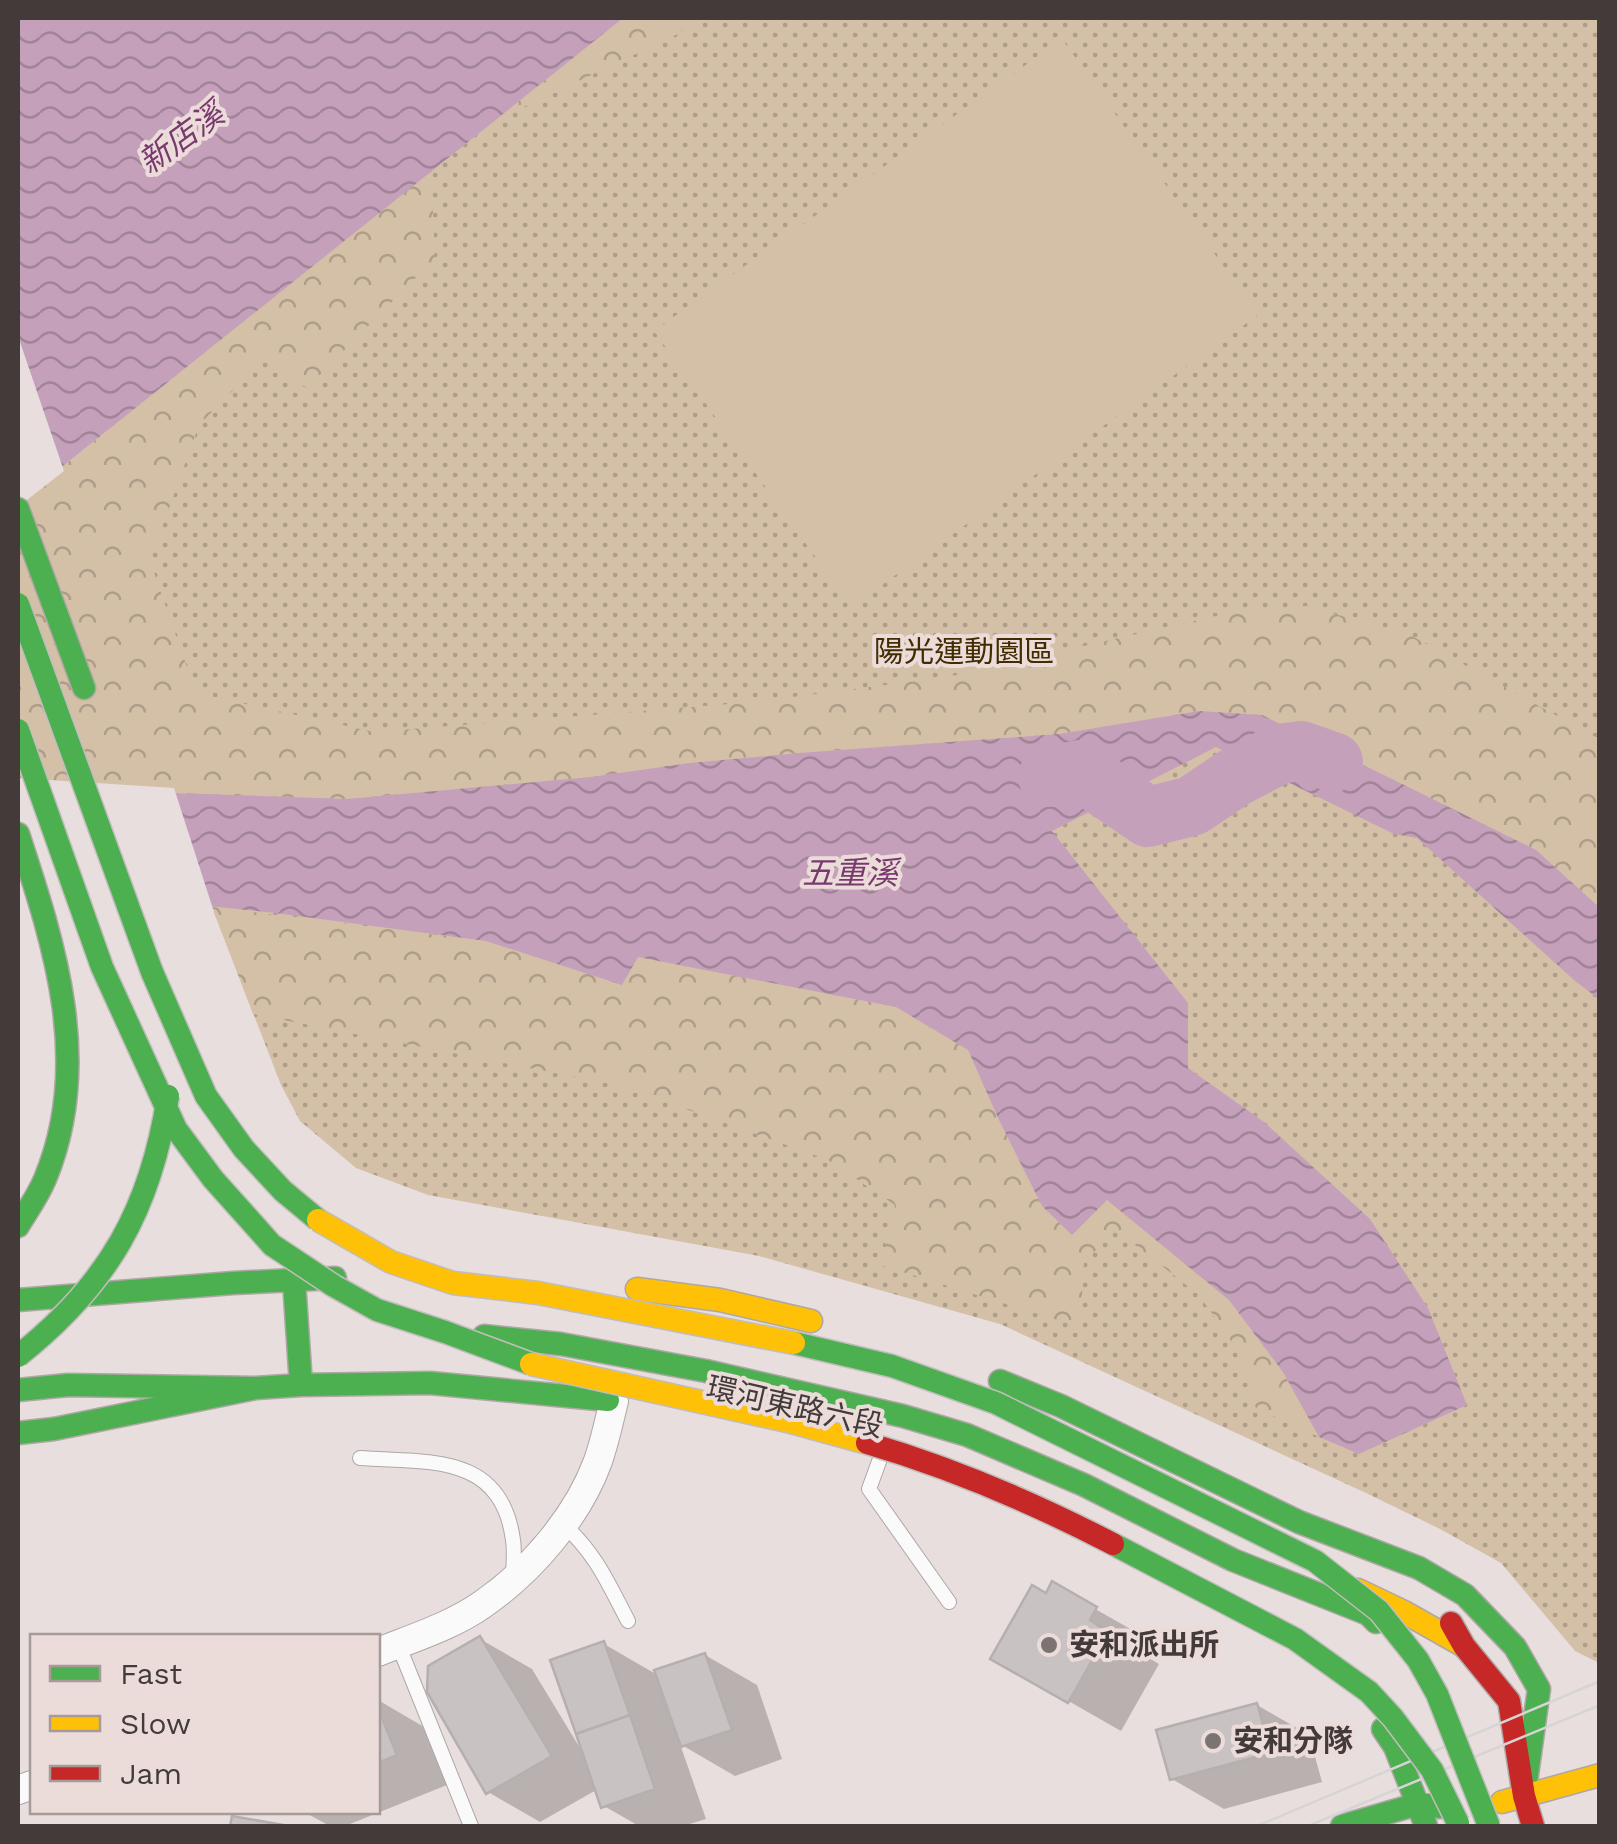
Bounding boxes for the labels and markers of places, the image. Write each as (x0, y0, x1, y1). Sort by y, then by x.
place label: 安和派出所 (1069, 1627, 1219, 1662)
marker: 安和派出所 (1038, 1634, 1060, 1656)
place label: 安和分隊 (1233, 1723, 1353, 1758)
marker: 安和分隊 (1202, 1730, 1224, 1752)

